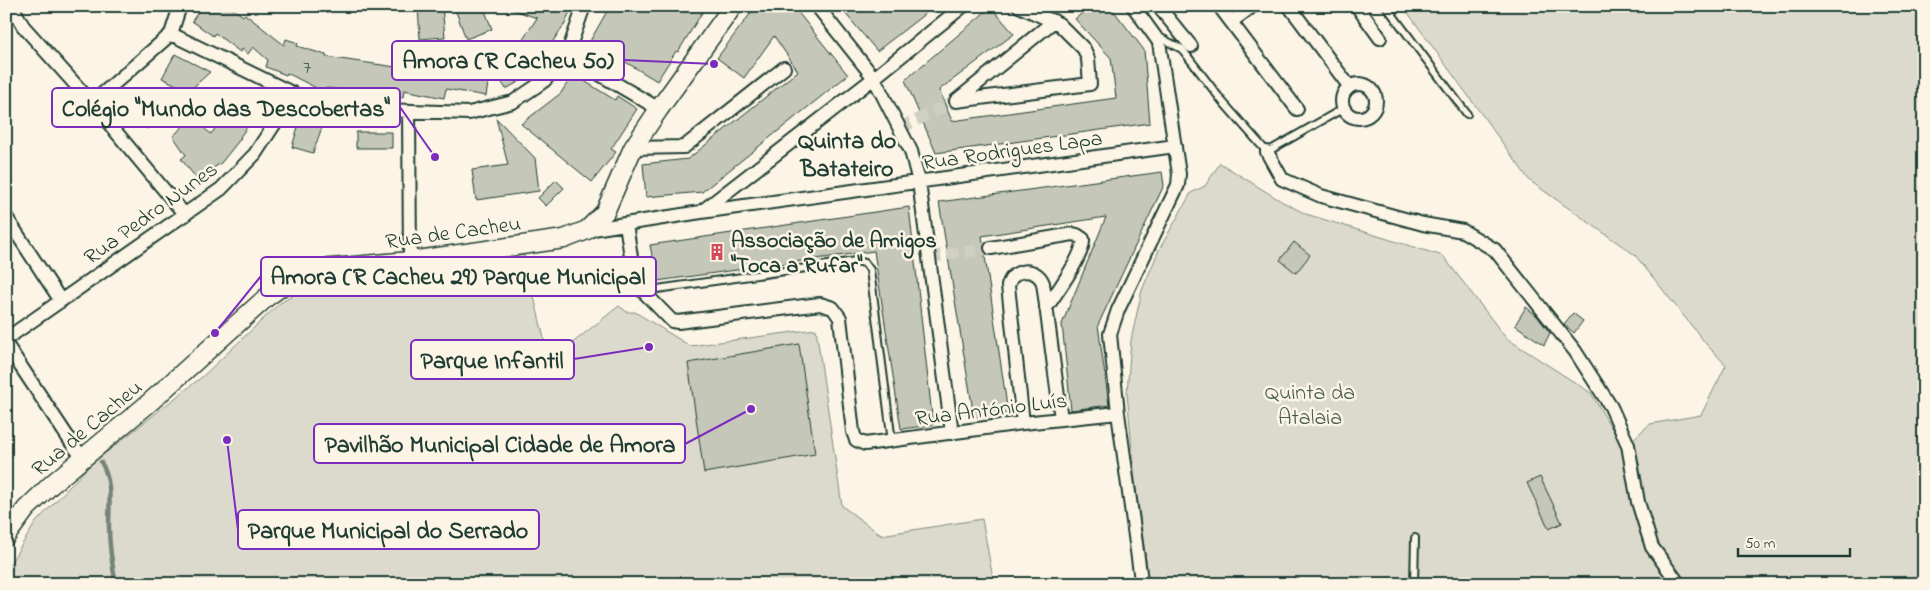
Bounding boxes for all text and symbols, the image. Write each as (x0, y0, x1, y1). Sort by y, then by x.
callout: Amora (R Cacheu 50) (392, 41, 624, 80)
text: Amora (R Cacheu 50) (402, 45, 614, 80)
house number: 7 (303, 54, 311, 83)
callout: Colégio "Mundo das Descobertas" (52, 88, 400, 127)
text: Colégio "Mundo das Descobertas" (62, 93, 391, 129)
street label: Rua Rodrigues Lapa (920, 123, 1105, 181)
district label: Quinta do Batateiro (798, 125, 896, 188)
street label: Rua Pedro Nunes (78, 155, 225, 274)
street label: Rua de Cacheu (384, 209, 523, 259)
place label: Associação de Amigos "Toca a Rufar" (730, 226, 937, 283)
building icon: Associação de Amigos "Toca a Rufar" (707, 242, 727, 262)
callout: Amora (R Cacheu 29) Parque Municipal (261, 257, 656, 296)
text: Amora (R Cacheu 29) Parque Municipal (270, 261, 646, 296)
callout: Parque Infantil (411, 340, 574, 379)
text: Parque Infantil (420, 345, 564, 380)
street label: Rua de Cacheu (25, 373, 150, 485)
park label: Quinta da Atalaia (1265, 378, 1355, 435)
street label: Rua António Luís (914, 386, 1069, 436)
callout: Pavilhão Municipal Cidade de Amora (314, 424, 685, 463)
text: Pavilhão Municipal Cidade de Amora (324, 429, 676, 464)
callout: Parque Municipal do Serrado (238, 510, 539, 549)
text: Parque Municipal do Serrado (248, 515, 528, 550)
scale bar (1738, 525, 1850, 557)
text: 50 m (1745, 533, 1776, 555)

